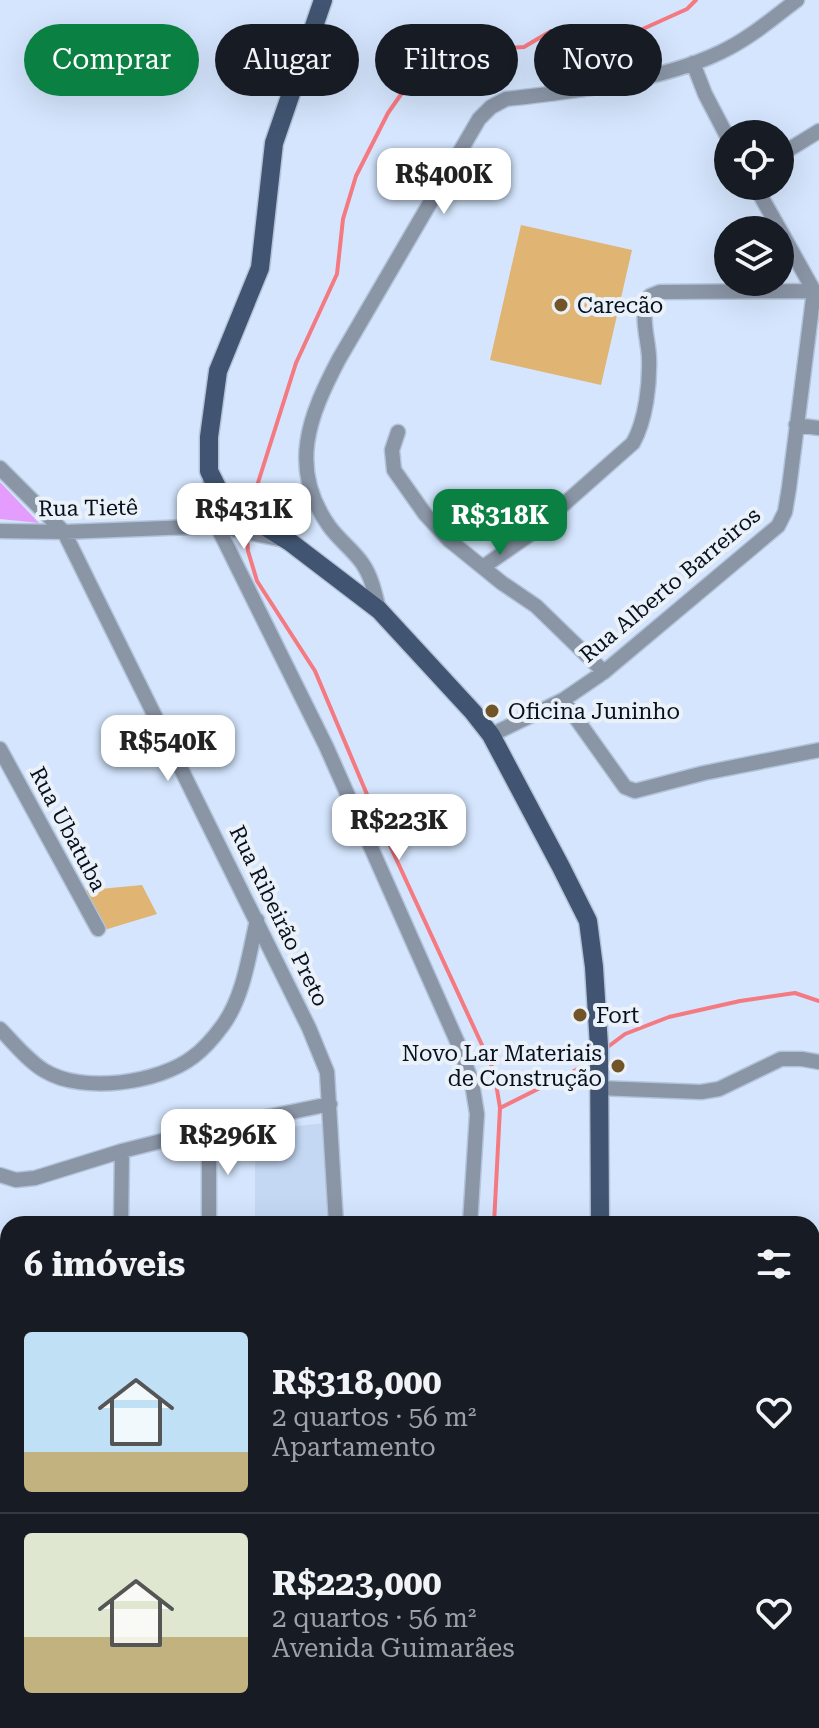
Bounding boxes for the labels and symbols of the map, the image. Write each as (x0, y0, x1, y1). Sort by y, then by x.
pin: R$400K (379, 148, 509, 216)
place label: Carecão (577, 293, 663, 318)
marker: Carecão (552, 296, 570, 314)
pin: R$431K (179, 483, 309, 551)
pin: R$318K (435, 489, 565, 557)
street label: Rua Tietê (38, 495, 138, 521)
street label: Rua Alberto Barreiros (575, 502, 765, 668)
place label: Oficina Juninho (508, 699, 680, 724)
marker: Oficina Juninho (483, 702, 501, 720)
pin: R$540K (103, 715, 233, 783)
street label: Rua Ubatuba (25, 763, 111, 896)
pin: R$223K (334, 794, 464, 862)
street label: Rua Ribeirão Preto (224, 822, 334, 1010)
place label: Fort (596, 1003, 639, 1028)
marker: Fort (571, 1006, 589, 1024)
place label: Novo Lar Materiais de Construção (402, 1041, 602, 1091)
marker: Novo Lar Materiais de Construção (609, 1057, 627, 1075)
pin: R$296K (163, 1109, 293, 1177)

